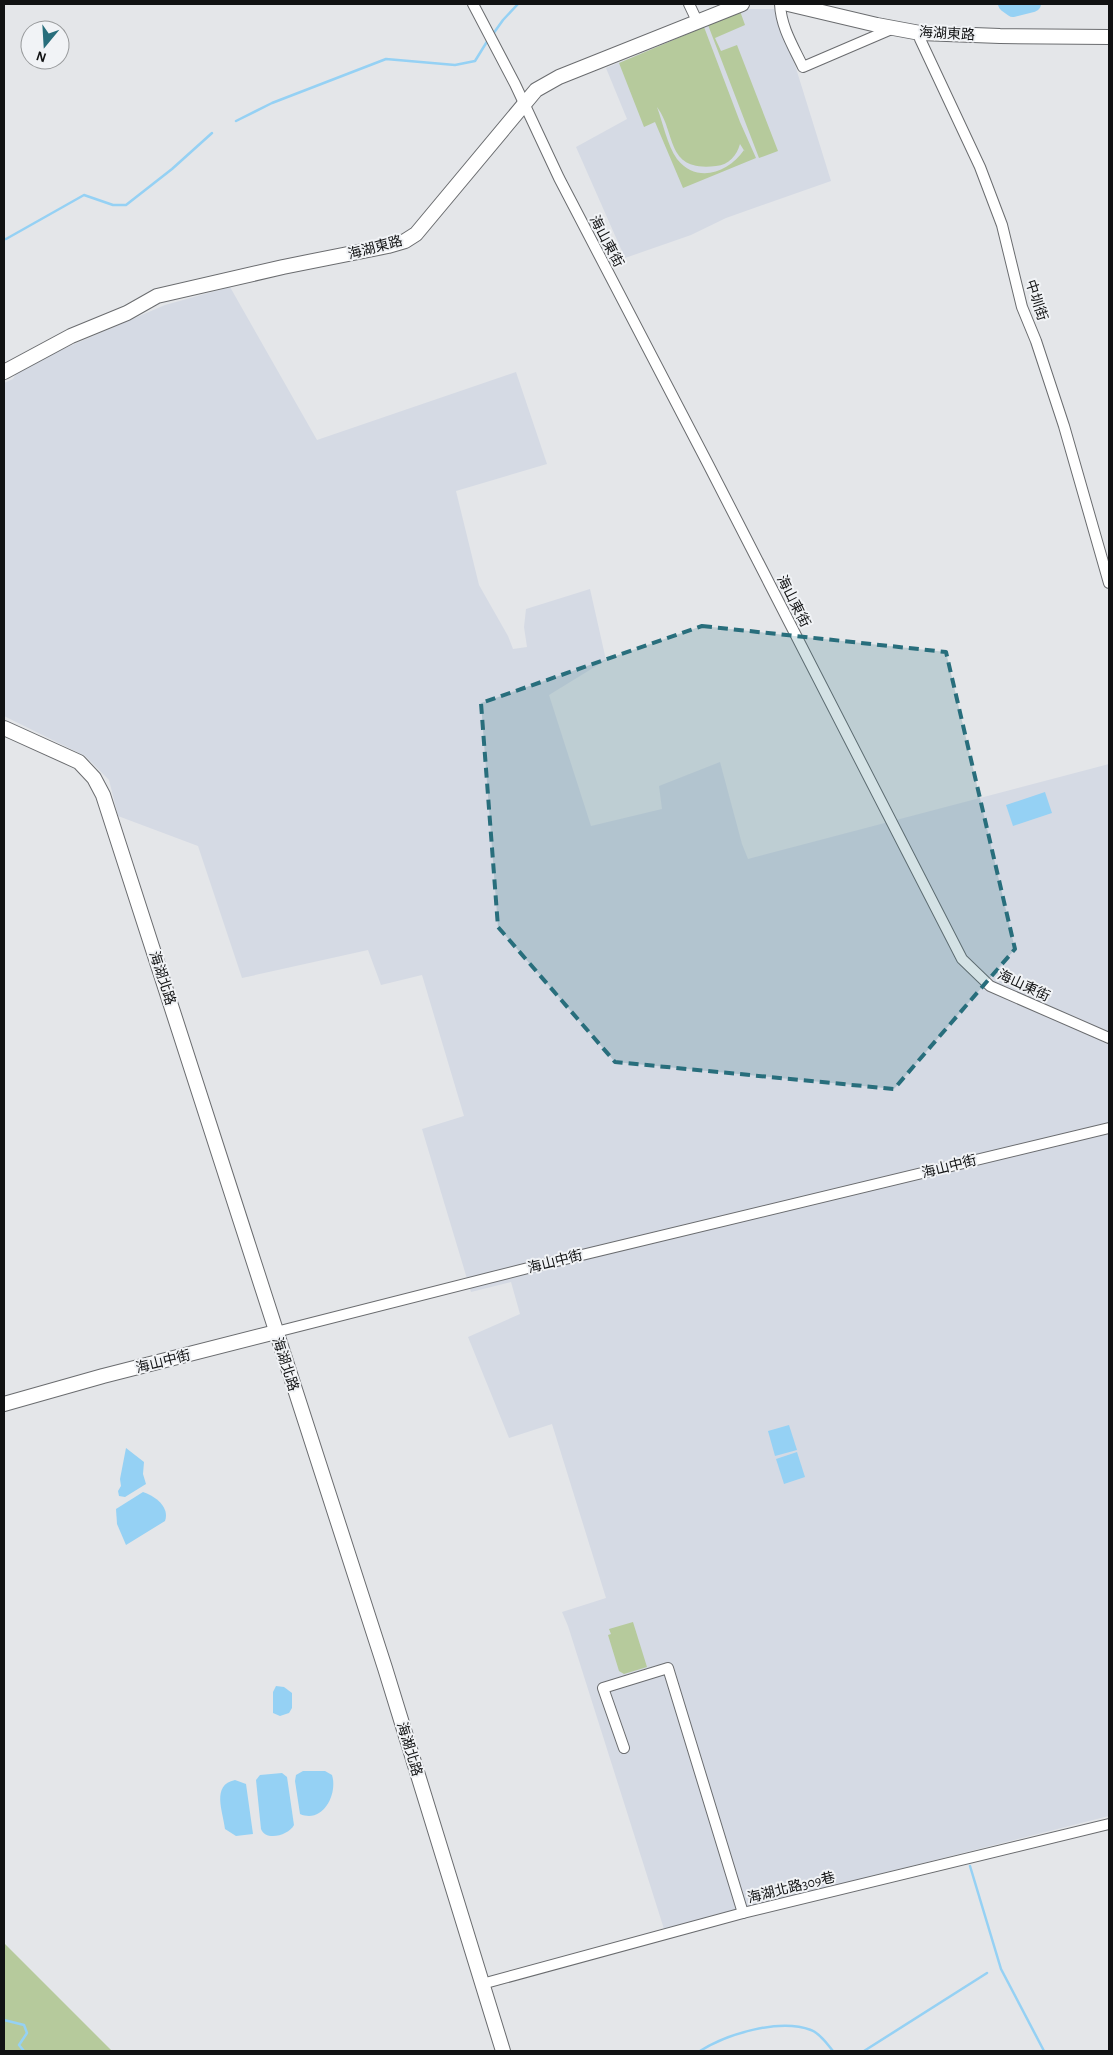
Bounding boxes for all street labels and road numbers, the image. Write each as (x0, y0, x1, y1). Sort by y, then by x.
street label: 海湖東路 (919, 25, 975, 42)
street label: 海山東街 (587, 213, 626, 269)
street label: 海湖東路 (346, 233, 404, 262)
street label: 中圳街 (1023, 278, 1050, 322)
street label: 海山東街 (774, 573, 813, 630)
street label: 海湖北路 (147, 949, 179, 1007)
street label: 海山東街 (995, 967, 1052, 1004)
street label: 海山中街 (920, 1152, 978, 1181)
street label: 海山中街 (526, 1247, 584, 1276)
street label: 海湖北路 (270, 1335, 302, 1393)
street label: 海山中街 (134, 1347, 192, 1376)
street label: 海湖北路 (394, 1720, 426, 1778)
street label: 海湖北路309巷 (746, 1868, 836, 1906)

